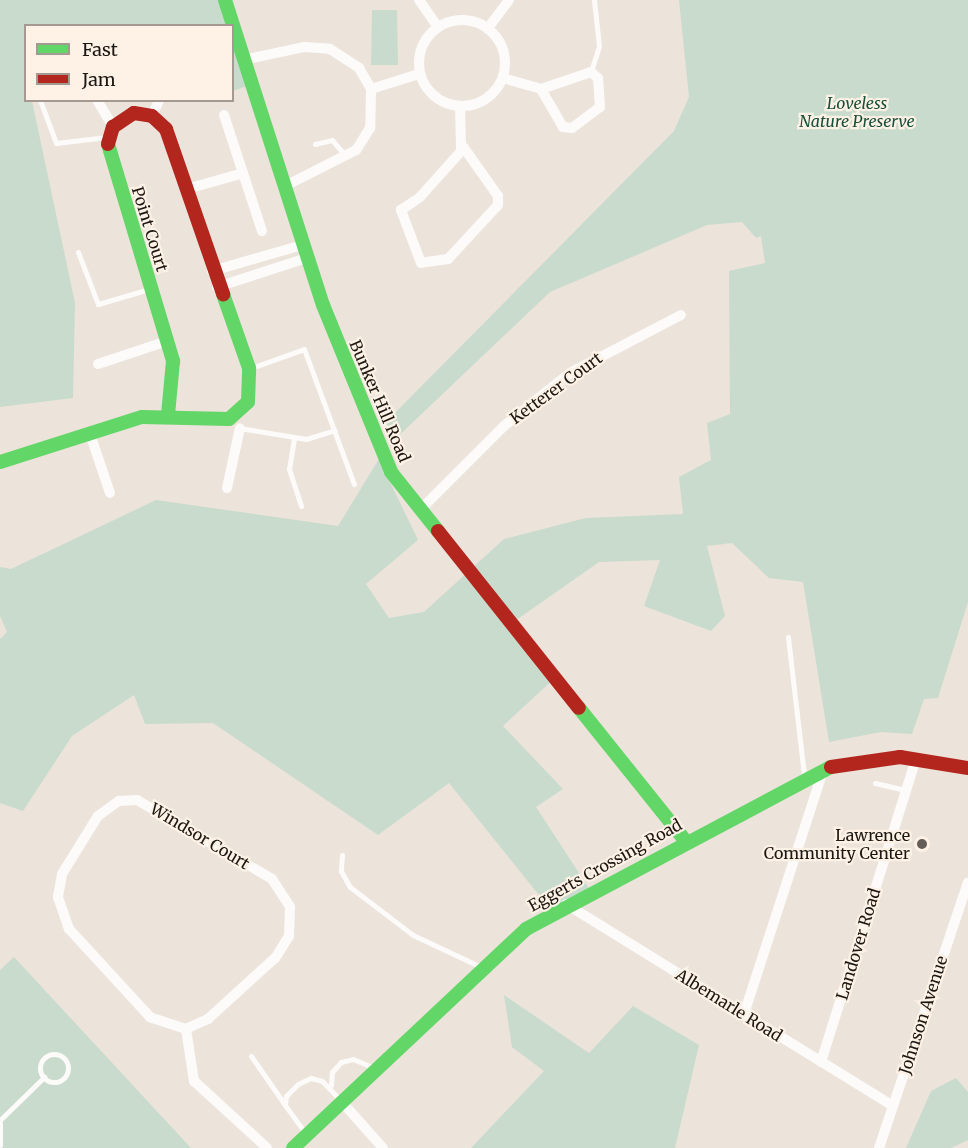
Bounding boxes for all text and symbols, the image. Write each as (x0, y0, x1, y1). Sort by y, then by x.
legend (24, 24, 234, 102)
text: Fast (82, 38, 118, 61)
text: Jam (82, 68, 116, 91)
park label: Loveless Nature Preserve (799, 93, 915, 131)
street label: Point Court (128, 184, 172, 274)
street label: Bunker Hill Road (346, 337, 414, 465)
street label: Ketterer Court (506, 348, 606, 428)
street label: Windsor Court (147, 799, 253, 873)
street label: Eggerts Crossing Road (525, 815, 685, 915)
place label: Lawrence Community Center (764, 825, 910, 863)
marker: Lawrence Community Center (915, 837, 929, 851)
street label: Landover Road (832, 886, 884, 1002)
street label: Johnson Avenue (895, 953, 951, 1077)
street label: Albemarle Road (672, 965, 786, 1045)

